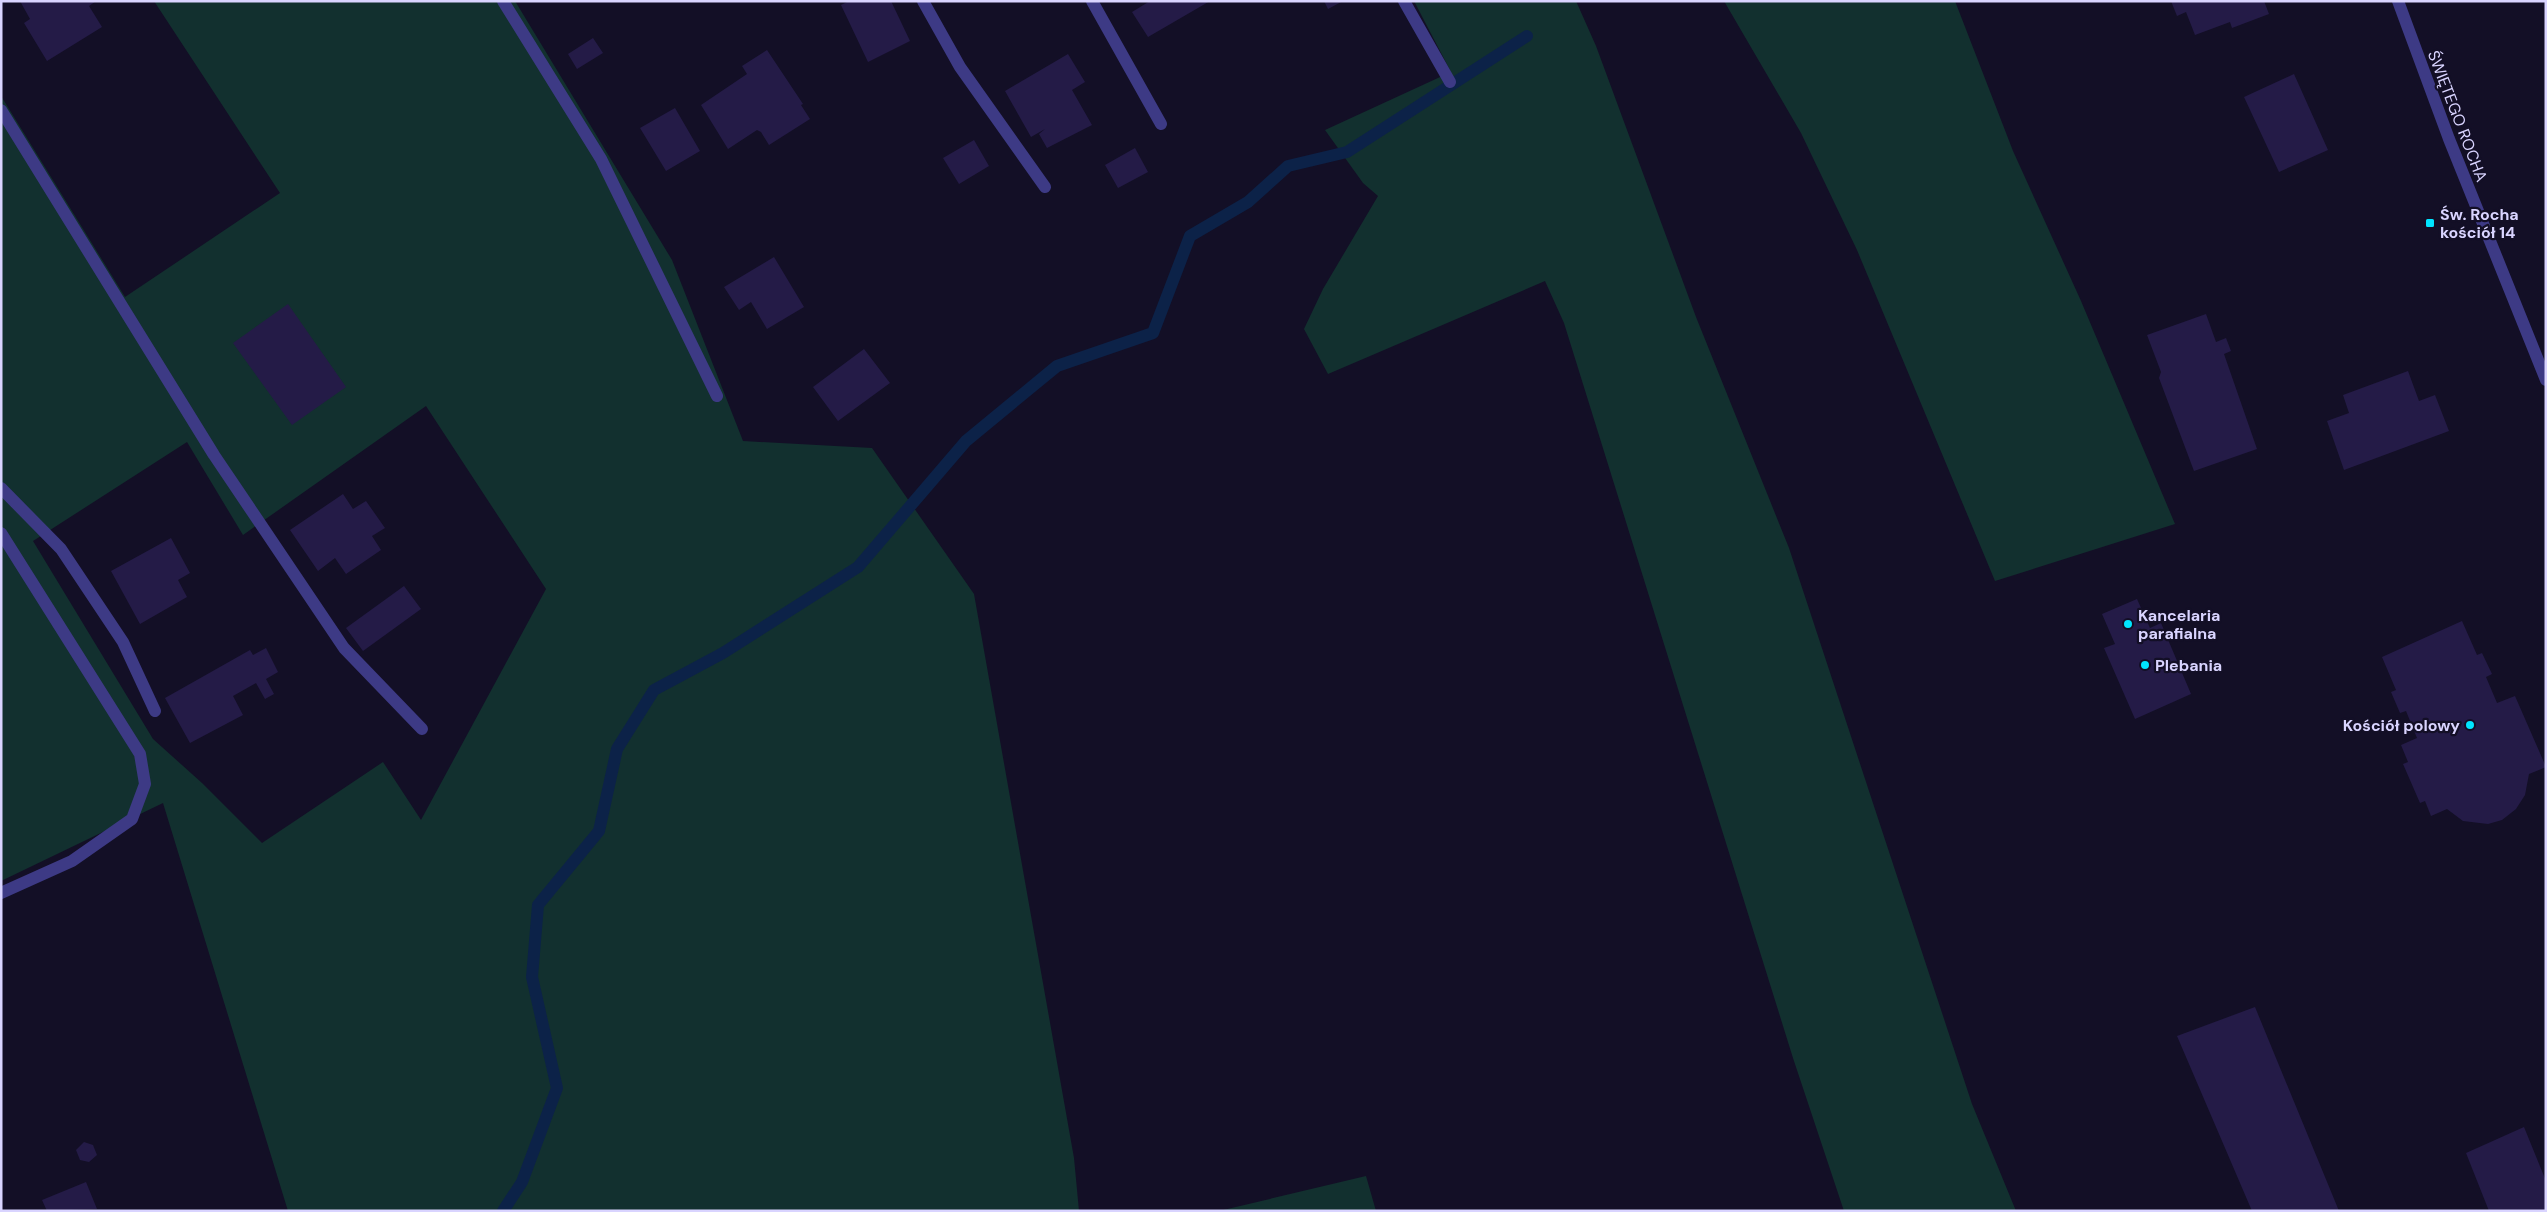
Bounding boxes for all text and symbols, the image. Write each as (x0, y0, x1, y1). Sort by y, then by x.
street label: ŚWIĘTEGO ROCHA (2423, 48, 2492, 185)
place label: Św. Rocha kościół 14 (2440, 204, 2519, 243)
marker: Św. Rocha kościół 14 (2424, 217, 2436, 229)
place label: Kancelaria parafialna (2138, 605, 2220, 644)
marker: Kancelaria parafialna (2122, 618, 2134, 630)
place label: Plebania (2155, 655, 2222, 676)
marker: Plebania (2139, 659, 2151, 671)
place label: Kościół polowy (2343, 715, 2460, 736)
marker: Kościół polowy (2464, 719, 2476, 731)

